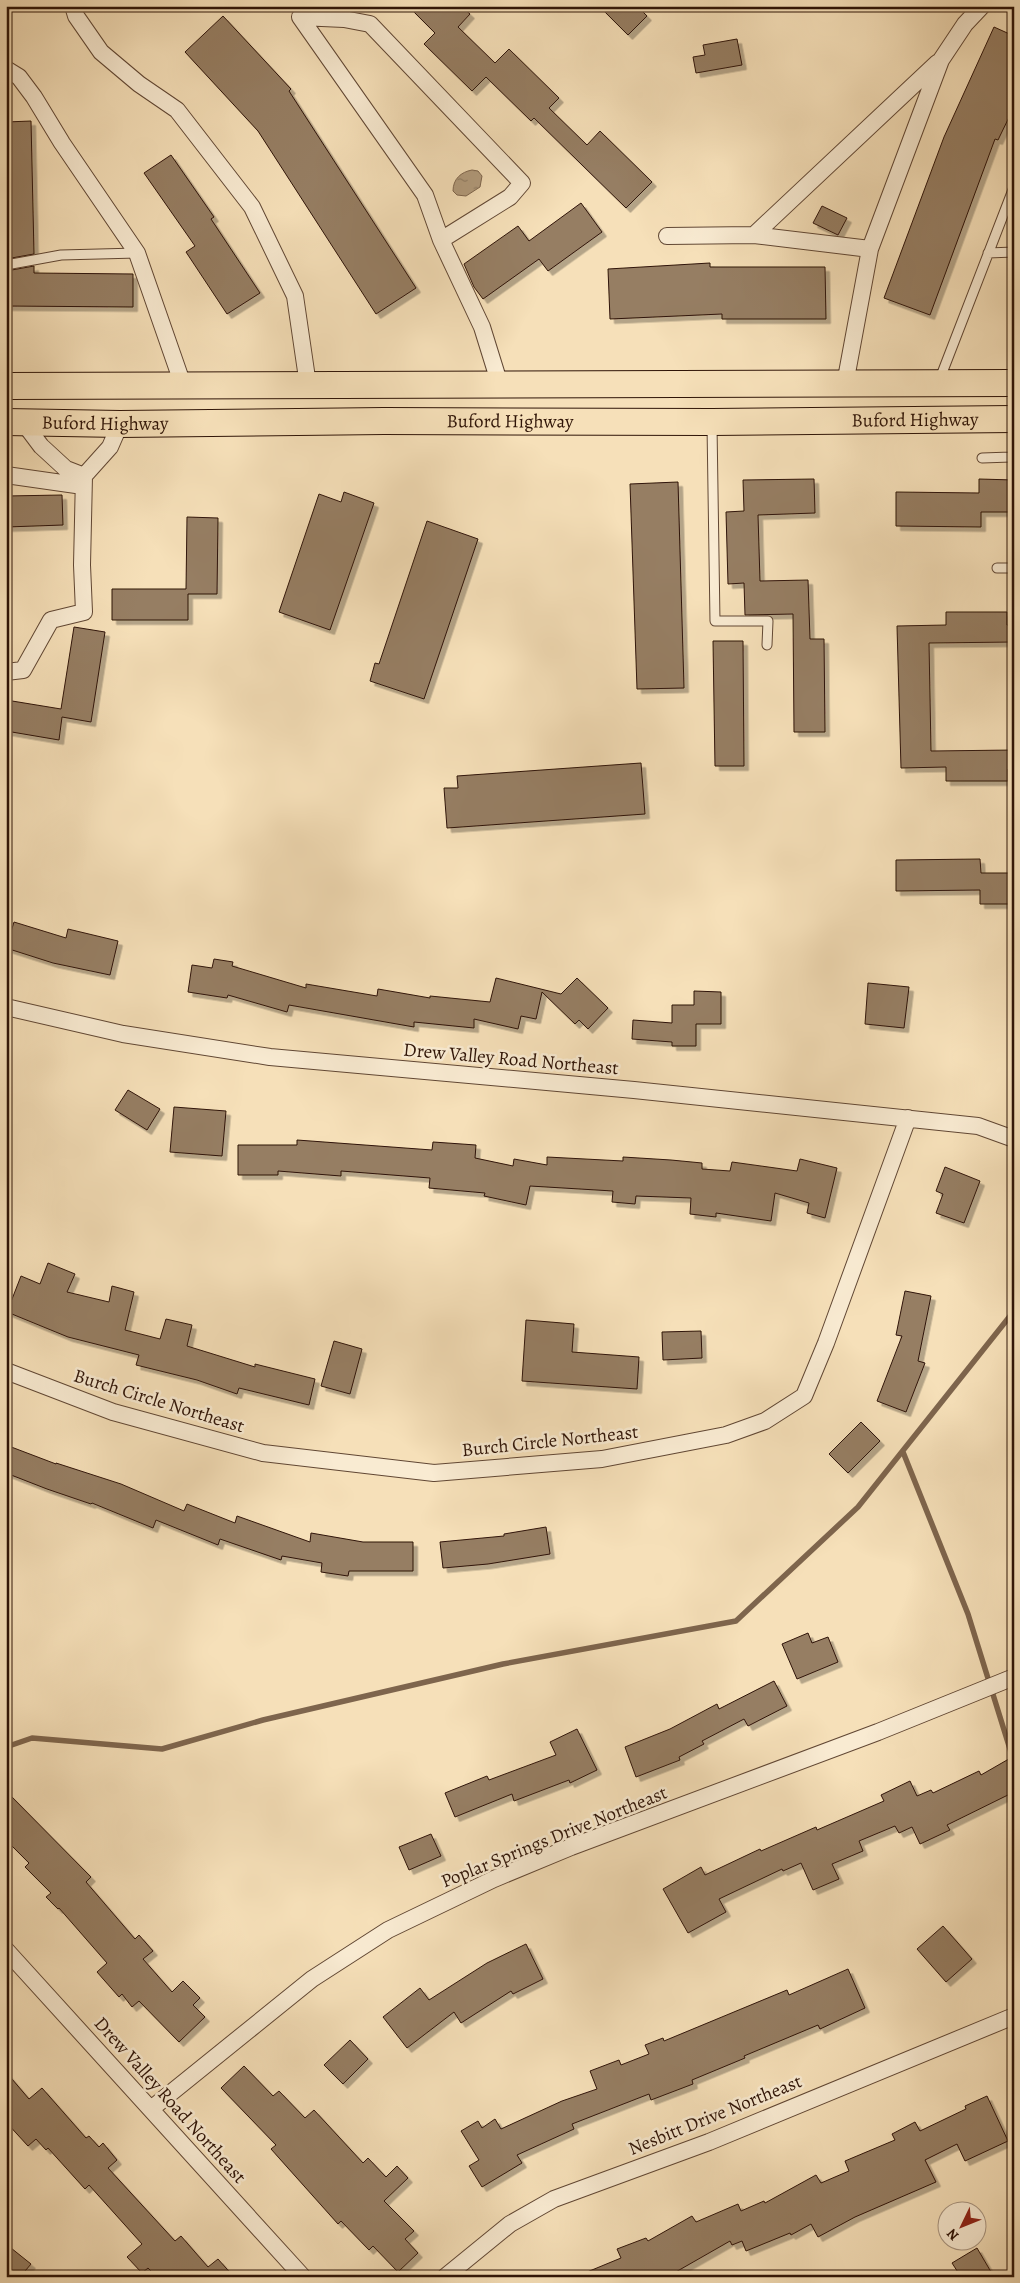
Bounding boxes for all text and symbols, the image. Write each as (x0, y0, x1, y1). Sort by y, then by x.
street label: Buford Highway (851, 406, 979, 434)
street label: Buford Highway (446, 408, 574, 435)
street label: Buford Highway (41, 410, 169, 437)
street label: Drew Valley Road Northeast (402, 1037, 620, 1081)
street label: Burch Circle Northeast (70, 1363, 248, 1439)
street label: Burch Circle Northeast (460, 1419, 640, 1463)
street label: Poplar Springs Drive Northeast (437, 1780, 671, 1894)
street label: Drew Valley Road Northeast (88, 2011, 252, 2189)
street label: Nesbitt Drive Northeast (624, 2068, 806, 2162)
north arrow (938, 2200, 988, 2250)
text: N (942, 2224, 963, 2245)

